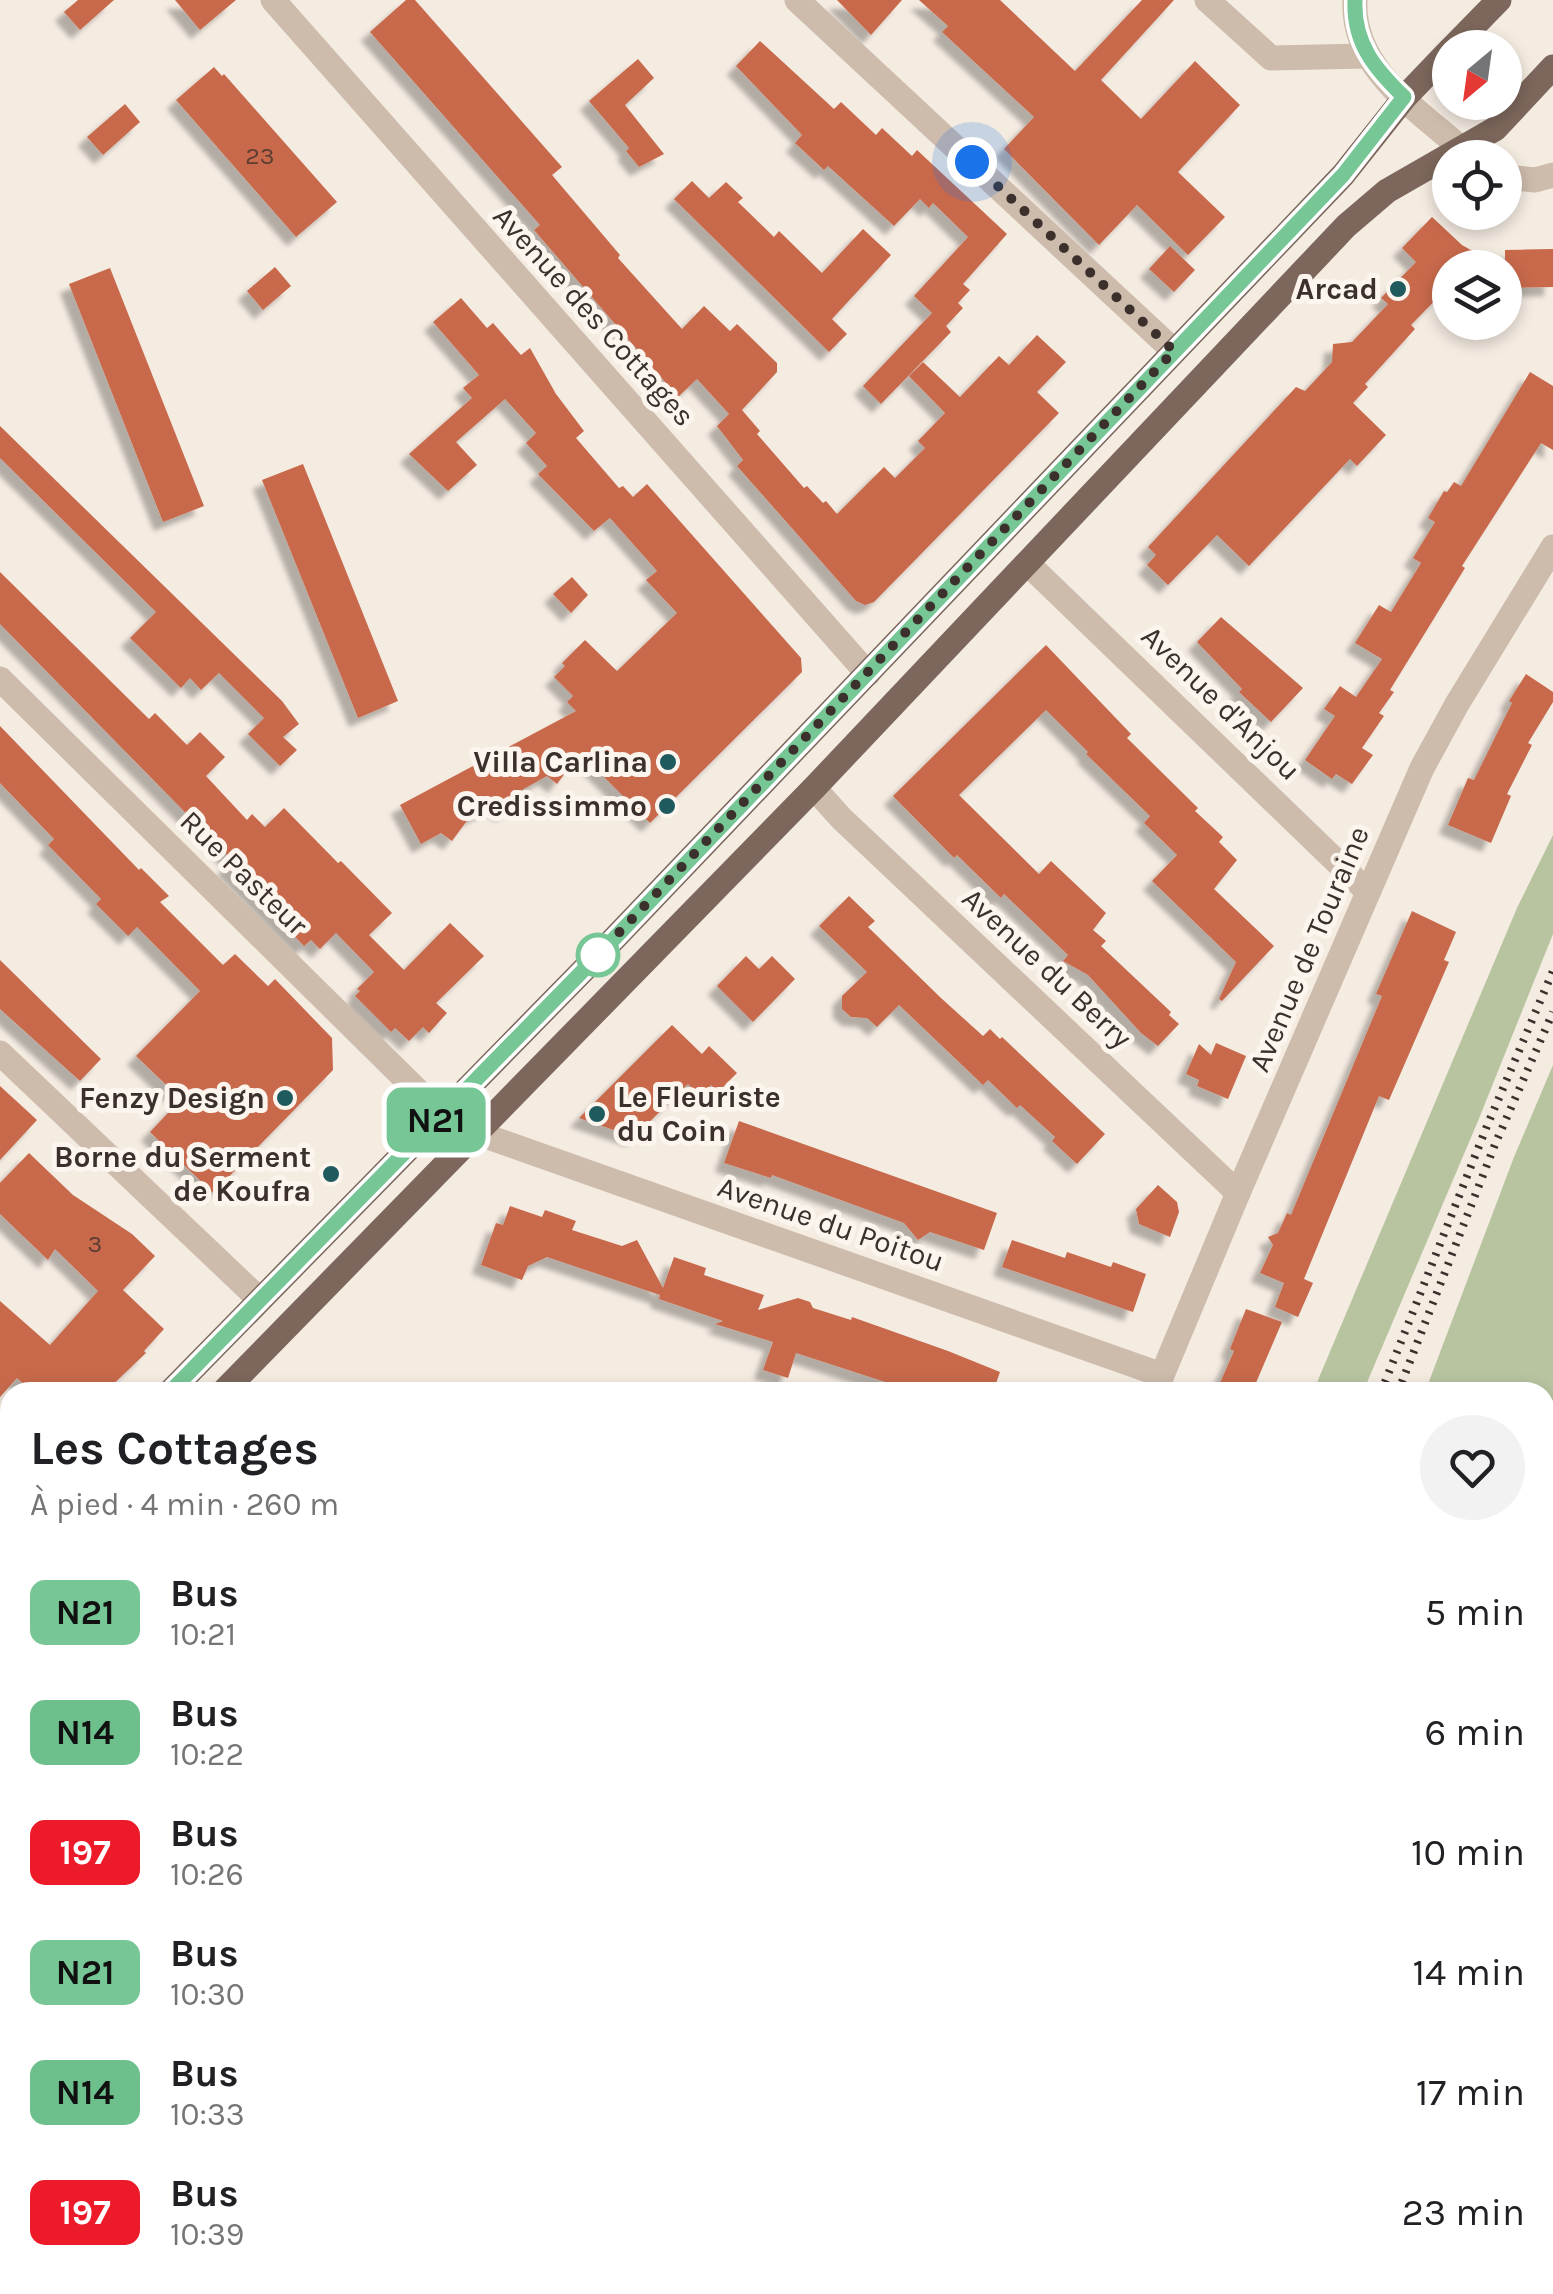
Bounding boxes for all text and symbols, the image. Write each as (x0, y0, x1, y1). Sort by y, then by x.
north arrow (1432, 30, 1522, 120)
map controls (1432, 30, 1522, 340)
your location (947, 137, 997, 187)
button: locate (1432, 140, 1522, 230)
house number: 23 (245, 141, 275, 170)
street label: Avenue des Cottages (486, 198, 702, 434)
button: layers (1432, 250, 1522, 340)
place label: Arcad (1296, 271, 1378, 307)
marker: Arcad (1387, 278, 1409, 300)
street label: Avenue d'Anjou (1134, 618, 1308, 788)
place label: Villa Carlina (473, 744, 648, 780)
marker: Villa Carlina (657, 751, 679, 773)
place label: Credissimmo (457, 788, 647, 824)
marker: Credissimmo (656, 795, 678, 817)
street label: Rue Pasteur (173, 803, 315, 943)
street label: Avenue de Touraine (1241, 821, 1377, 1077)
street label: Avenue du Berry (955, 880, 1139, 1056)
unlabelled marker (577, 934, 619, 976)
place label: Le Fleuriste du Coin (617, 1079, 781, 1149)
place label: Fenzy Design (79, 1080, 265, 1116)
marker: Fenzy Design (274, 1087, 296, 1109)
line badge: N21 (378, 1088, 494, 1152)
text: N21 (407, 1100, 465, 1141)
marker: Le Fleuriste du Coin (586, 1103, 608, 1125)
place label: Borne du Serment de Koufra (54, 1139, 311, 1209)
marker: Borne du Serment de Koufra (320, 1163, 342, 1185)
street label: Avenue du Poitou (713, 1168, 949, 1280)
house number: 3 (88, 1229, 102, 1258)
button: heart (1420, 1415, 1525, 1520)
text: Les Cottages (30, 1420, 319, 1476)
text: À pied · 4 min · 260 m (30, 1486, 339, 1523)
text: Bus (170, 1571, 239, 1616)
text: 5 min (1425, 1590, 1525, 1635)
text: N21 (56, 1592, 114, 1633)
text: 10:21 (170, 1616, 236, 1653)
text: Bus (170, 1691, 239, 1736)
text: 6 min (1424, 1710, 1525, 1755)
text: N14 (56, 1712, 114, 1753)
text: 10:22 (170, 1736, 244, 1773)
text: Bus (170, 1811, 239, 1856)
text: 10 min (1411, 1830, 1525, 1875)
text: 197 (59, 1832, 111, 1873)
text: 10:26 (170, 1856, 244, 1893)
text: Bus (170, 1931, 239, 1976)
text: 14 min (1412, 1950, 1525, 1995)
text: N21 (56, 1952, 114, 1993)
text: 10:30 (170, 1976, 245, 2013)
text: Bus (170, 2051, 239, 2096)
text: 17 min (1416, 2070, 1525, 2115)
text: N14 (56, 2072, 114, 2113)
text: 10:33 (170, 2096, 245, 2133)
text: Bus (170, 2171, 239, 2216)
text: 23 min (1402, 2190, 1525, 2235)
text: 197 (59, 2192, 111, 2233)
text: 10:39 (170, 2216, 244, 2253)

